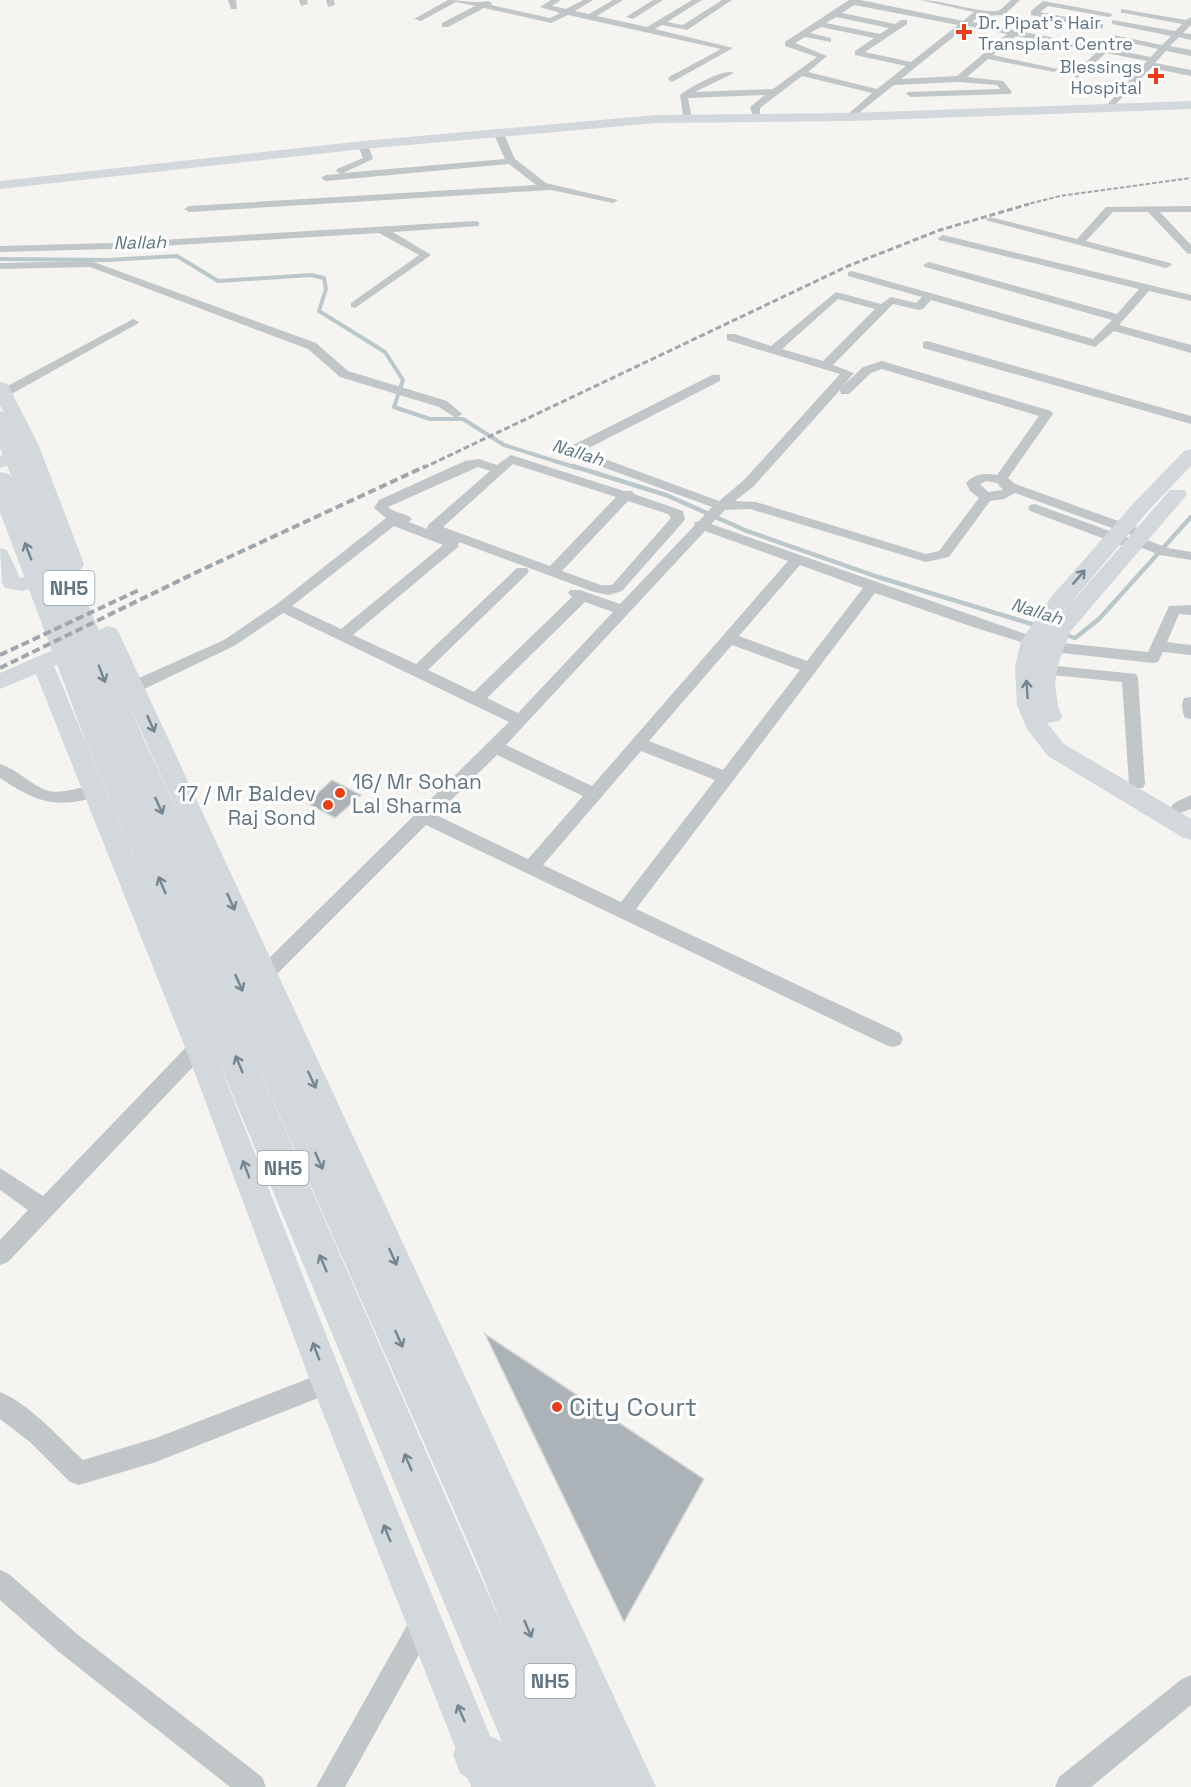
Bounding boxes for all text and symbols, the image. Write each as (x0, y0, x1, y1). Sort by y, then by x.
place label: Dr. Pipat's Hair Transplant Centre (978, 11, 1133, 55)
marker: Dr. Pipat's Hair Transplant Centre (955, 23, 973, 41)
place label: Blessings Hospital (1060, 55, 1142, 99)
marker: Blessings Hospital (1147, 67, 1165, 85)
water label: Nallah (114, 230, 167, 254)
water label: Nallah (550, 433, 607, 471)
one-way arrow (21, 542, 32, 560)
one-way arrow (1073, 569, 1086, 585)
road number: NH5 (44, 571, 94, 605)
water label: Nallah (1009, 592, 1066, 630)
one-way arrow (98, 664, 109, 683)
one-way arrow (1021, 680, 1032, 700)
one-way arrow (146, 715, 157, 733)
place label: 16/ Mr Sohan Lal Sharma (352, 768, 482, 819)
place label: 17 / Mr Baldev Raj Sond (177, 780, 316, 831)
marker: 16/ Mr Sohan Lal Sharma (333, 786, 347, 800)
one-way arrow (153, 796, 165, 814)
marker: 17 / Mr Baldev Raj Sond (321, 798, 335, 812)
one-way arrow (156, 876, 167, 894)
one-way arrow (226, 892, 237, 911)
one-way arrow (233, 974, 245, 992)
one-way arrow (232, 1055, 243, 1073)
one-way arrow (307, 1070, 318, 1088)
road number: NH5 (258, 1151, 308, 1185)
one-way arrow (314, 1152, 325, 1170)
one-way arrow (240, 1161, 251, 1179)
one-way arrow (388, 1248, 399, 1266)
one-way arrow (317, 1254, 328, 1273)
one-way arrow (395, 1330, 406, 1348)
one-way arrow (310, 1343, 321, 1361)
place label: City Court (569, 1390, 697, 1424)
marker: City Court (550, 1400, 564, 1414)
one-way arrow (402, 1453, 413, 1471)
one-way arrow (381, 1524, 392, 1543)
one-way arrow (523, 1619, 534, 1638)
road number: NH5 (524, 1664, 576, 1698)
one-way arrow (455, 1705, 466, 1723)

